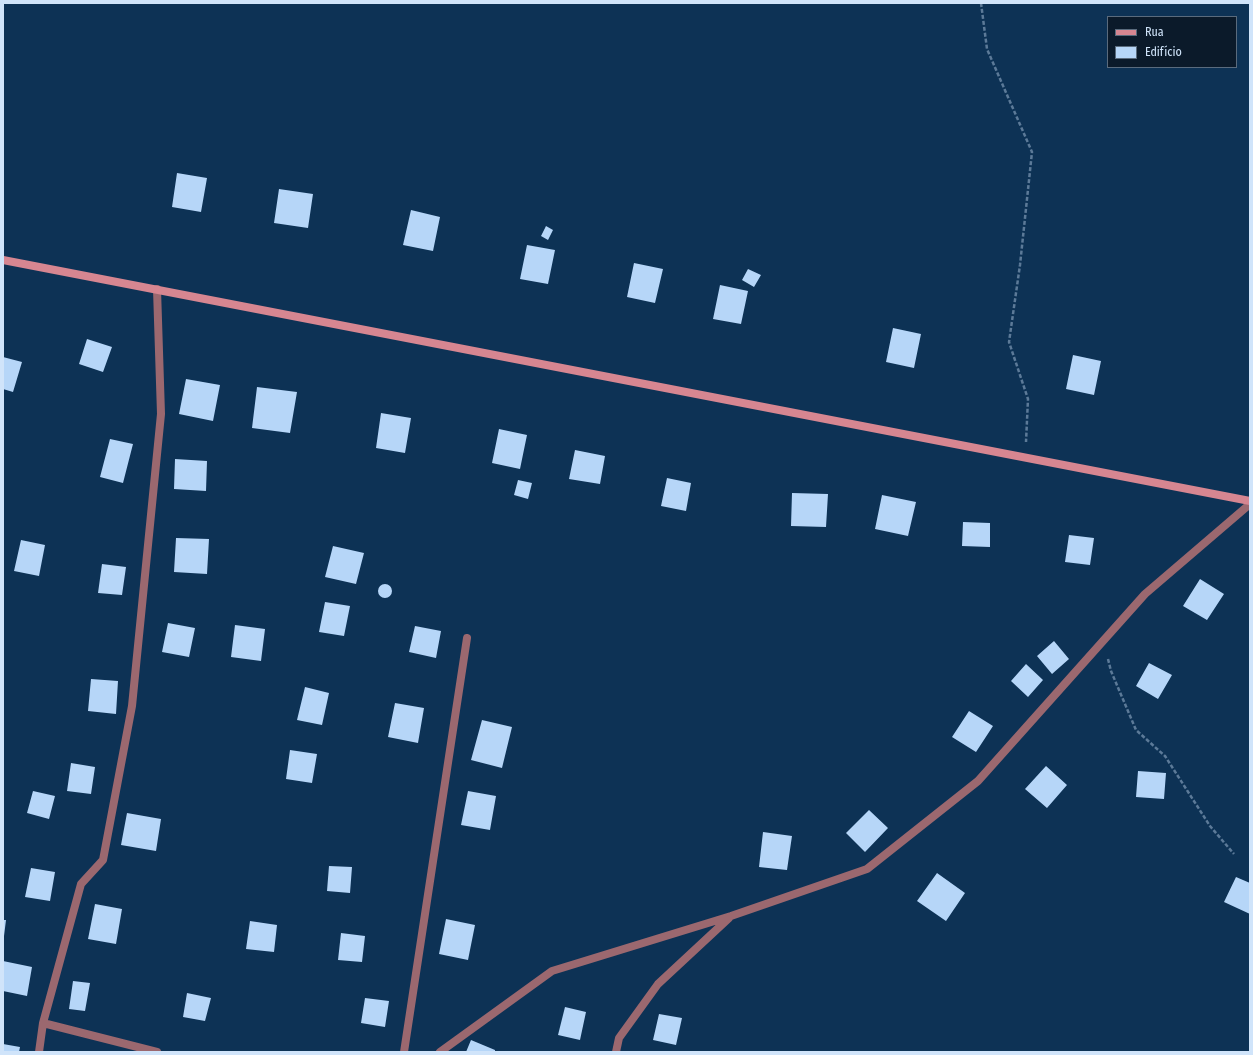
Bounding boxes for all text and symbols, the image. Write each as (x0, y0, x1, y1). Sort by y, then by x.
legend (1107, 16, 1237, 68)
text: Rua (1145, 25, 1164, 39)
text: Edifício (1145, 45, 1182, 59)

